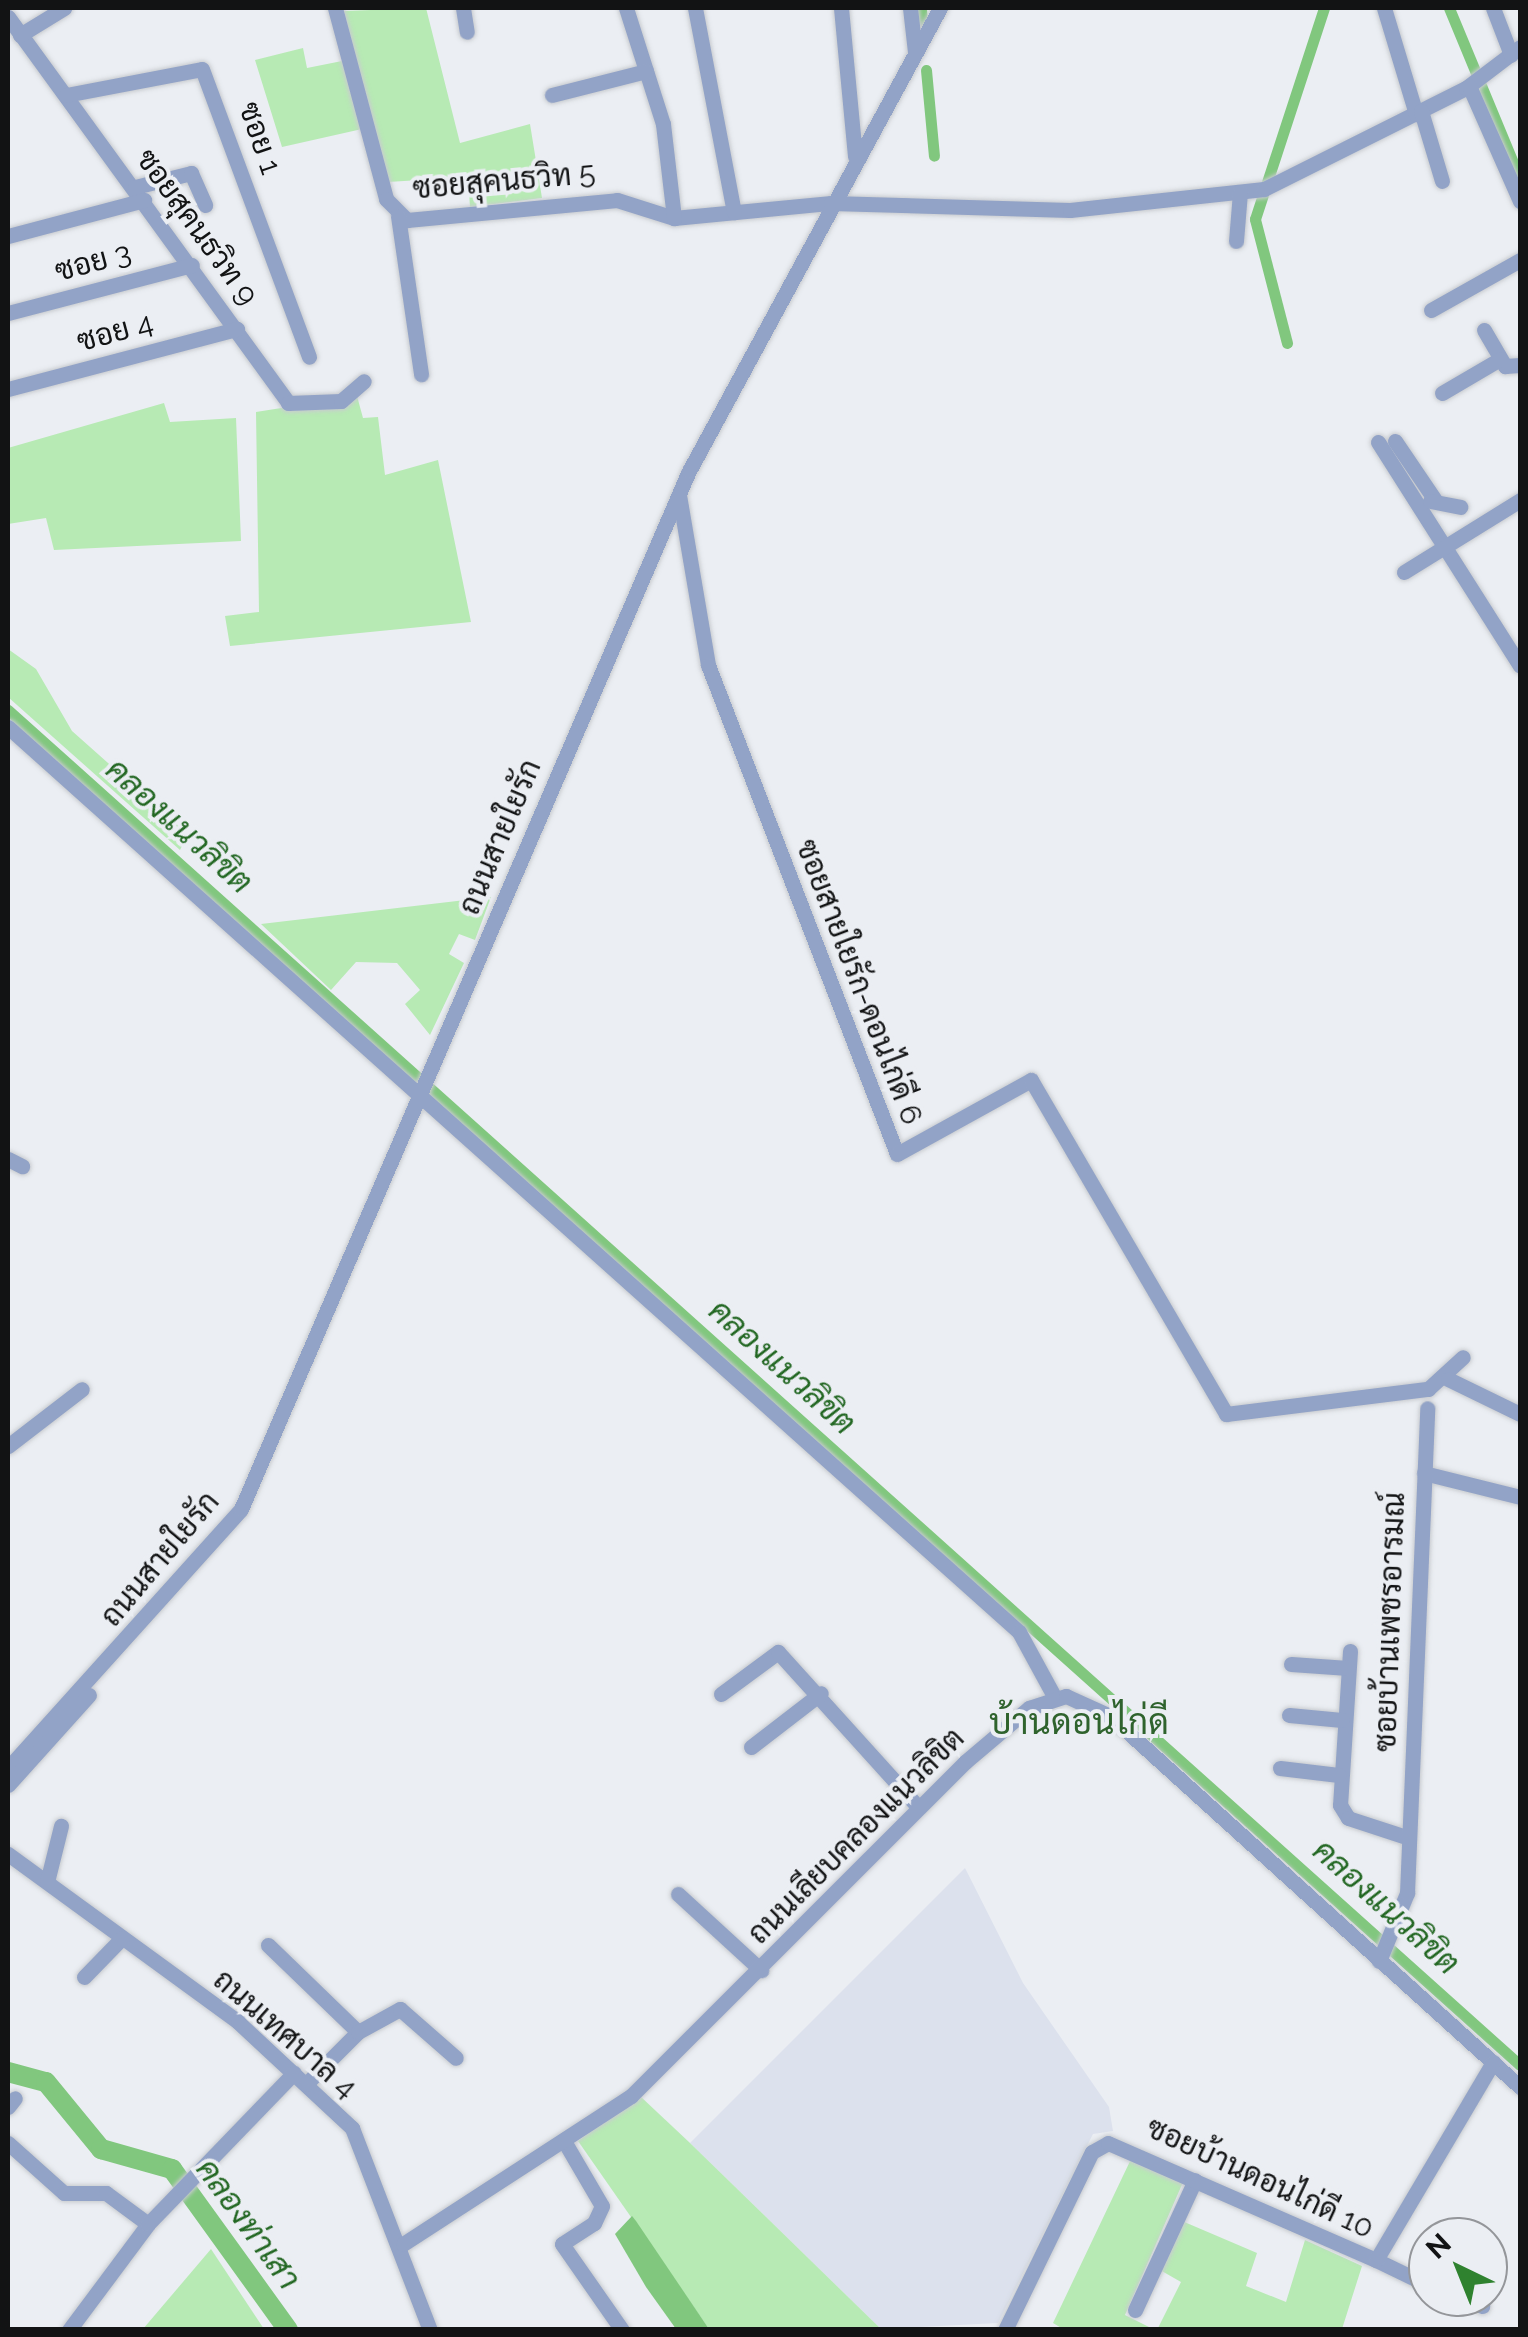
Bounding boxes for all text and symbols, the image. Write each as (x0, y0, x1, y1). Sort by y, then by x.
street label: ซอย 1 (231, 97, 289, 179)
street label: ซอยสุคนธวิท 9 (128, 142, 266, 312)
street label: ซอยสุคนธวิท 5 (411, 155, 597, 207)
street label: ซอย 3 (51, 235, 135, 289)
street label: ซอย 4 (73, 305, 157, 359)
water label: คลองแนวลิขิต (98, 750, 260, 902)
street label: ถนนสายใยรัก (451, 754, 549, 920)
street label: ซอยสายใยรัก-ดอนไก่ดี 6 (788, 834, 930, 1130)
water label: คลองแนวลิขิต (701, 1291, 863, 1443)
street label: ถนนสายใยรัก (93, 1484, 227, 1634)
street label: ซอยบ้านเพชรอารมณ์ (1367, 1492, 1413, 1752)
district label: บ้านดอนไก่ดี (989, 1701, 1169, 1743)
street label: ถนนเลียบคลองแนวลิขิต (740, 1720, 972, 1952)
water label: คลองแนวลิขิต (1305, 1831, 1467, 1983)
street label: ถนนเทศบาล 4 (206, 1962, 364, 2106)
street label: ซอยบ้านดอนไก่ดี 10 (1141, 2110, 1379, 2246)
water label: คลองท่าเสา (188, 2151, 308, 2297)
north arrow (1408, 2217, 1508, 2317)
text: N (1419, 2227, 1458, 2266)

